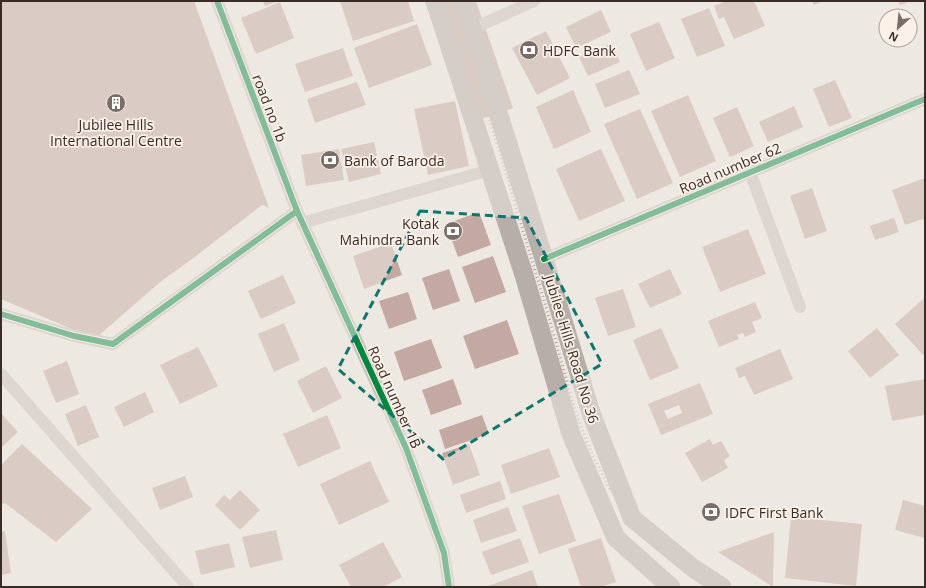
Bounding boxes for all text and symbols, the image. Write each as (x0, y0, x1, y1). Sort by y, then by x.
north arrow (878, 8, 918, 48)
text: N (886, 29, 901, 46)
bank icon: HDFC Bank (518, 39, 540, 61)
place label: HDFC Bank (543, 41, 617, 60)
street label: road no 1b (248, 71, 292, 145)
building icon: Jubilee Hills International Centre (105, 92, 127, 114)
place label: Jubilee Hills International Centre (50, 115, 182, 150)
street label: Road number 62 (676, 138, 784, 198)
bank icon: Bank of Baroda (319, 149, 341, 171)
place label: Bank of Baroda (344, 151, 444, 170)
place label: Kotak Mahindra Bank (339, 214, 440, 249)
bank icon: Kotak Mahindra Bank (442, 220, 464, 242)
street label: Jubilee Hills Road No 36 (540, 271, 604, 426)
street label: Road number 1B (364, 343, 426, 451)
bank icon: IDFC First Bank (700, 501, 722, 523)
place label: IDFC First Bank (725, 503, 824, 522)

